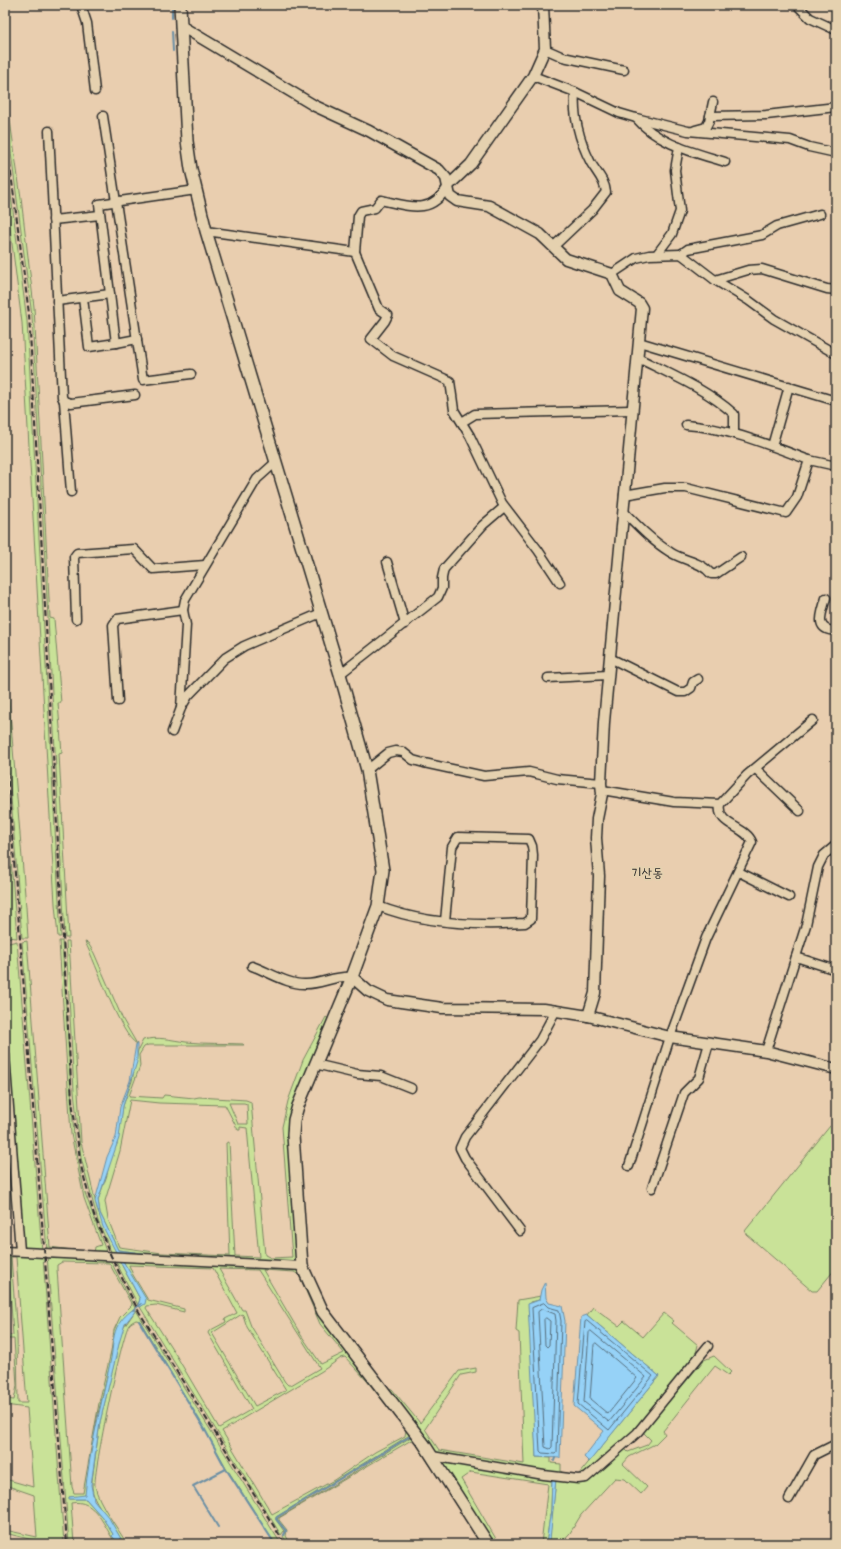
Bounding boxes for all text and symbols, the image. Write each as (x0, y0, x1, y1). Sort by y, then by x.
district label: 기산동 (631, 864, 663, 881)

